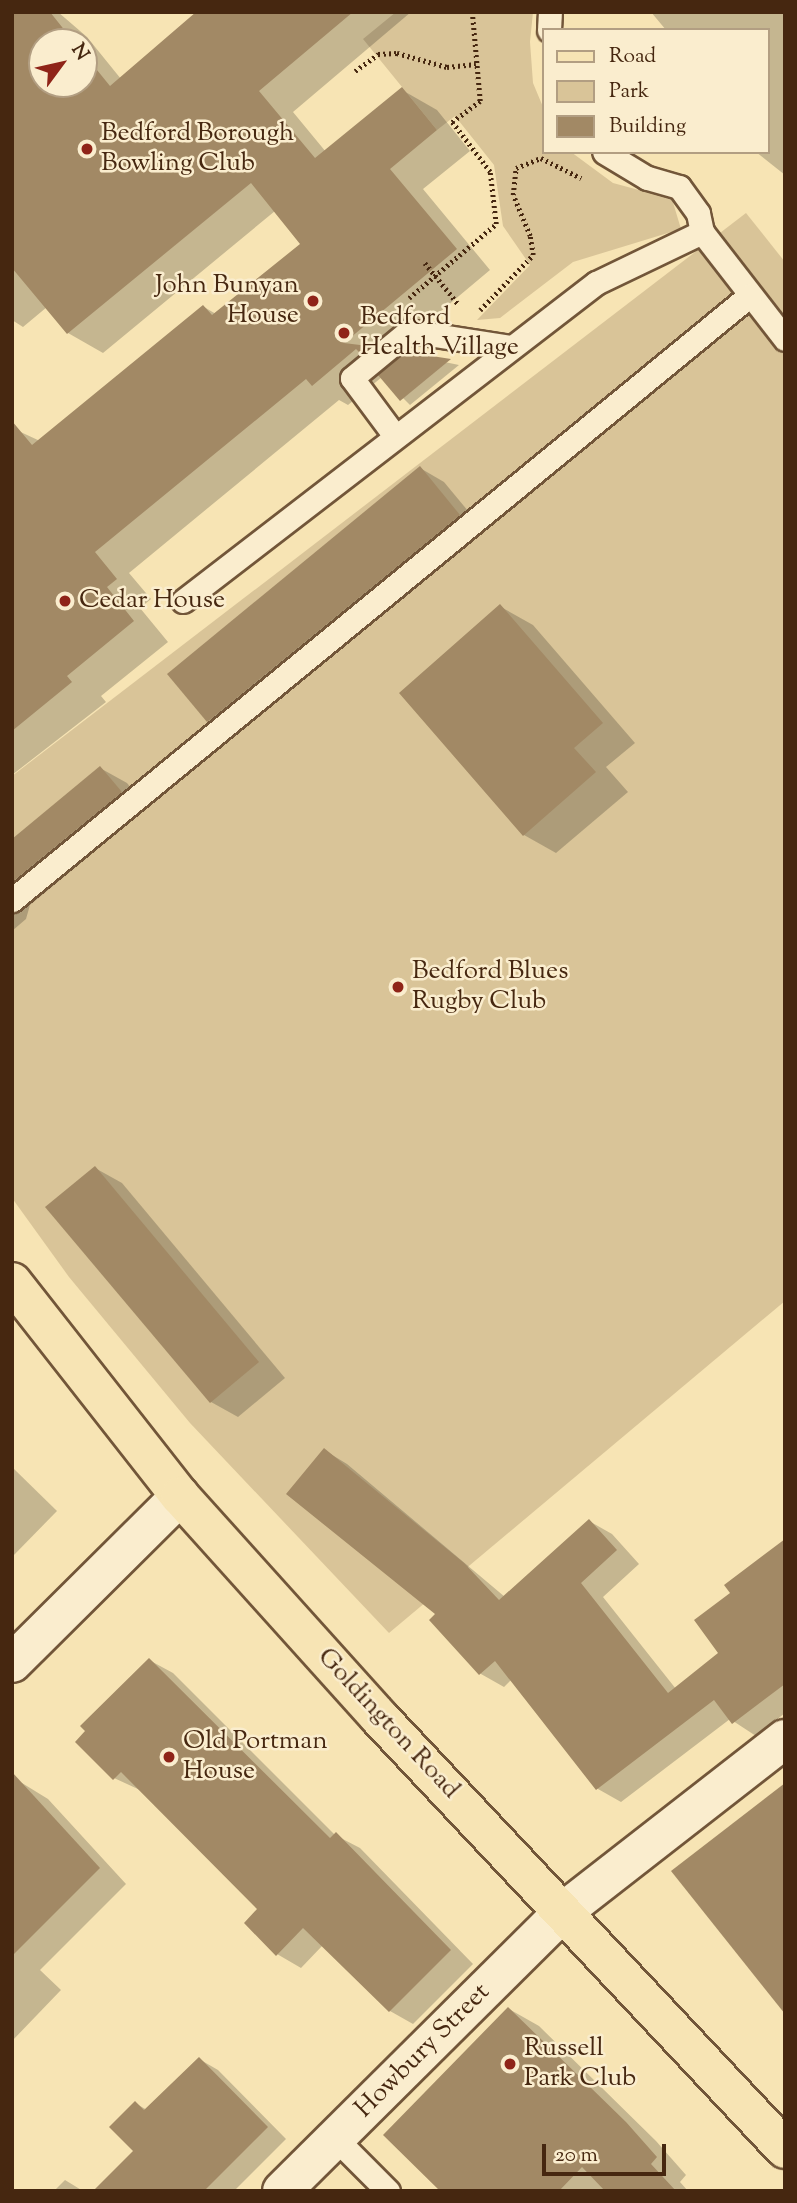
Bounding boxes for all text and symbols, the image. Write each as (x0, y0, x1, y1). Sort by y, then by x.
north arrow (28, 28, 98, 98)
legend (542, 28, 769, 154)
text: N (64, 39, 95, 66)
text: Road (609, 42, 656, 72)
text: Park (609, 77, 649, 107)
text: Building (609, 112, 686, 142)
place label: Bedford Borough Bowling Club (101, 118, 294, 180)
marker: Bedford Borough Bowling Club (79, 141, 95, 157)
place label: John Bunyan House (155, 270, 299, 332)
marker: John Bunyan House (305, 293, 321, 309)
place label: Bedford Health Village (360, 302, 519, 364)
marker: Bedford Health Village (334, 323, 354, 343)
place label: Cedar House (79, 585, 225, 617)
marker: Cedar House (57, 593, 73, 609)
place label: Bedford Blues Rugby Club (412, 956, 568, 1018)
marker: Bedford Blues Rugby Club (390, 979, 406, 995)
street label: Goldington Road (310, 1642, 466, 1806)
place label: Old Portman House (183, 1726, 328, 1788)
marker: Old Portman House (161, 1749, 177, 1765)
street label: Howbury Street (349, 1977, 497, 2125)
place label: Russell Park Club (524, 2033, 636, 2094)
marker: Russell Park Club (502, 2056, 518, 2072)
scale bar (545, 2130, 669, 2174)
text: 20 m (555, 2141, 598, 2171)

